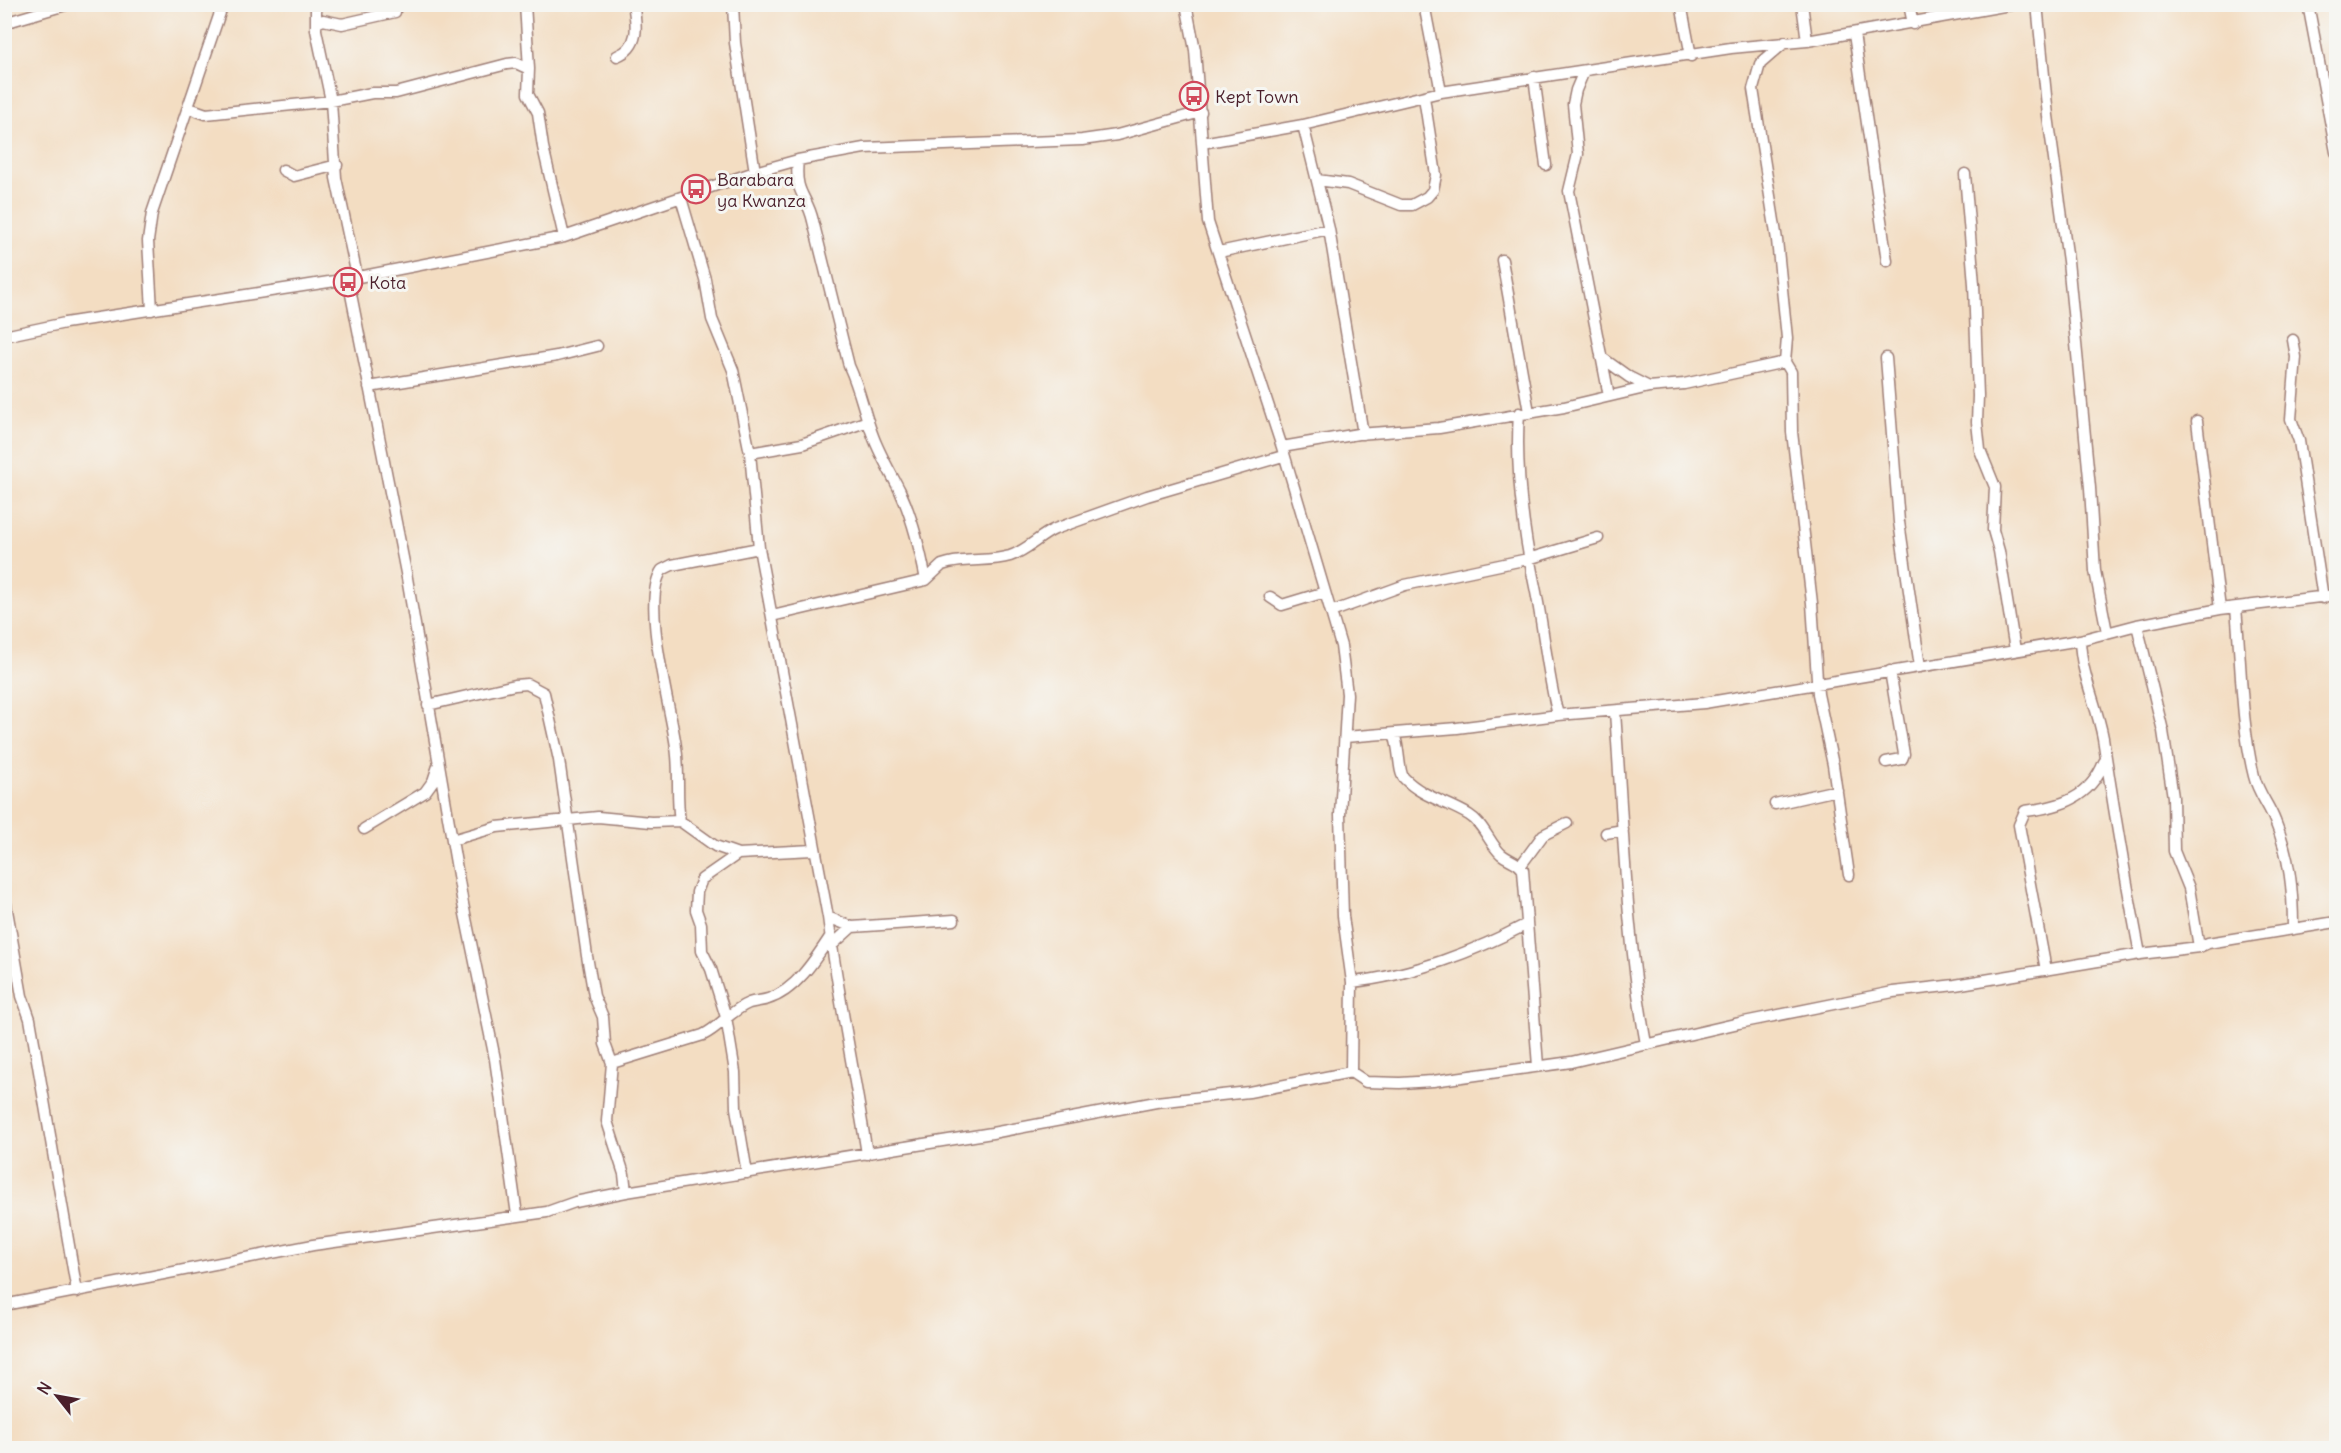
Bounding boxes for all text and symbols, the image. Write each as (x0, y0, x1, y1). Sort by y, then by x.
bus stop icon: Kept Town (1178, 80, 1210, 112)
place label: Kept Town (1215, 85, 1299, 108)
place label: Barabara ya Kwanza (717, 168, 806, 212)
bus stop icon: Barabara ya Kwanza (680, 173, 712, 205)
bus stop icon: Kota (332, 266, 364, 298)
place label: Kota (369, 271, 406, 294)
north arrow (27, 1366, 87, 1426)
text: N (33, 1378, 56, 1398)

